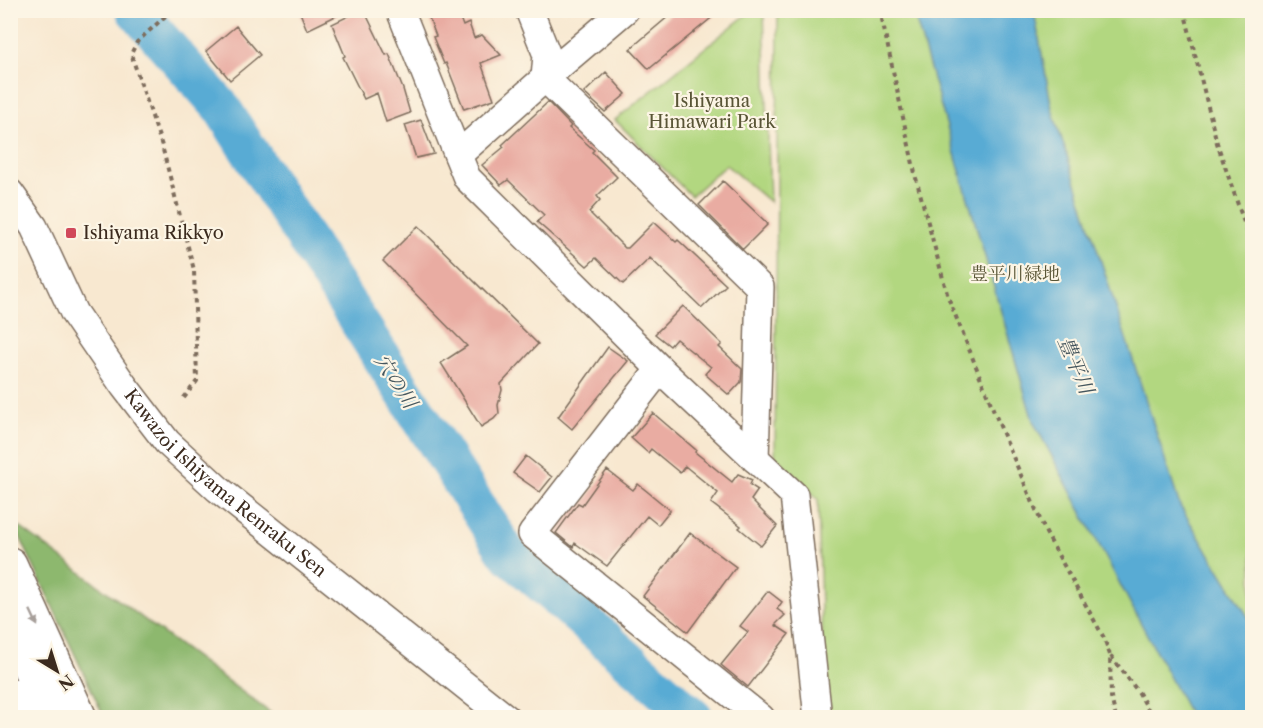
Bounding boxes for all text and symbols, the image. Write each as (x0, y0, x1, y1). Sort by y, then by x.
park label: Ishiyama Himawari Park (648, 90, 777, 133)
place label: Ishiyama Rikkyo (83, 222, 224, 244)
marker: Ishiyama Rikkyo (64, 226, 78, 240)
park label: 豊平川緑地 (970, 263, 1060, 285)
water label: 豊平川 (1053, 333, 1100, 399)
water label: 穴の川 (370, 349, 423, 414)
street label: Kawazoi Ishiyama Renraku Sen (119, 385, 331, 582)
one-way arrow (29, 609, 38, 626)
north arrow (27, 641, 87, 701)
text: N (55, 671, 78, 695)

